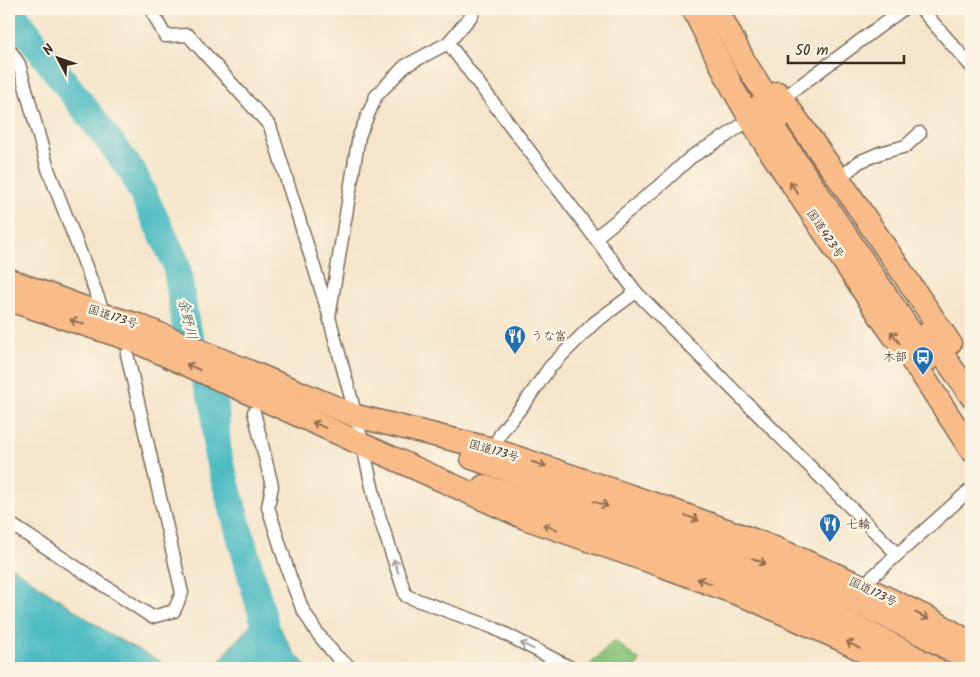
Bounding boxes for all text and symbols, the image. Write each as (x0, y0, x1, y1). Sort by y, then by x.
north arrow (32, 32, 82, 82)
scale bar (788, 32, 904, 64)
text: N (38, 39, 60, 61)
text: 50 m (795, 39, 829, 63)
one-way arrow (789, 181, 799, 195)
street label: 国道423号 (801, 205, 849, 263)
water label: 余野川 (172, 296, 202, 342)
street label: 国道173号 (85, 300, 141, 334)
one-way arrow (69, 316, 85, 326)
restaurant icon: うな富 (503, 324, 527, 355)
place label: うな富 (531, 327, 567, 346)
one-way arrow (890, 330, 900, 344)
bus stop icon: 木部 (911, 345, 935, 376)
place label: 木部 (883, 348, 907, 367)
one-way arrow (186, 362, 201, 372)
one-way arrow (312, 420, 327, 429)
street label: 国道173号 (466, 435, 522, 467)
one-way arrow (530, 460, 546, 470)
one-way arrow (593, 500, 609, 509)
restaurant icon: 七輪 (818, 512, 842, 543)
one-way arrow (684, 514, 699, 523)
place label: 七輪 (846, 515, 870, 534)
one-way arrow (543, 522, 559, 531)
one-way arrow (751, 557, 766, 566)
one-way arrow (391, 559, 400, 574)
street label: 国道173号 (845, 572, 901, 612)
one-way arrow (696, 576, 711, 585)
one-way arrow (914, 611, 929, 621)
one-way arrow (846, 640, 861, 649)
one-way arrow (520, 641, 535, 651)

